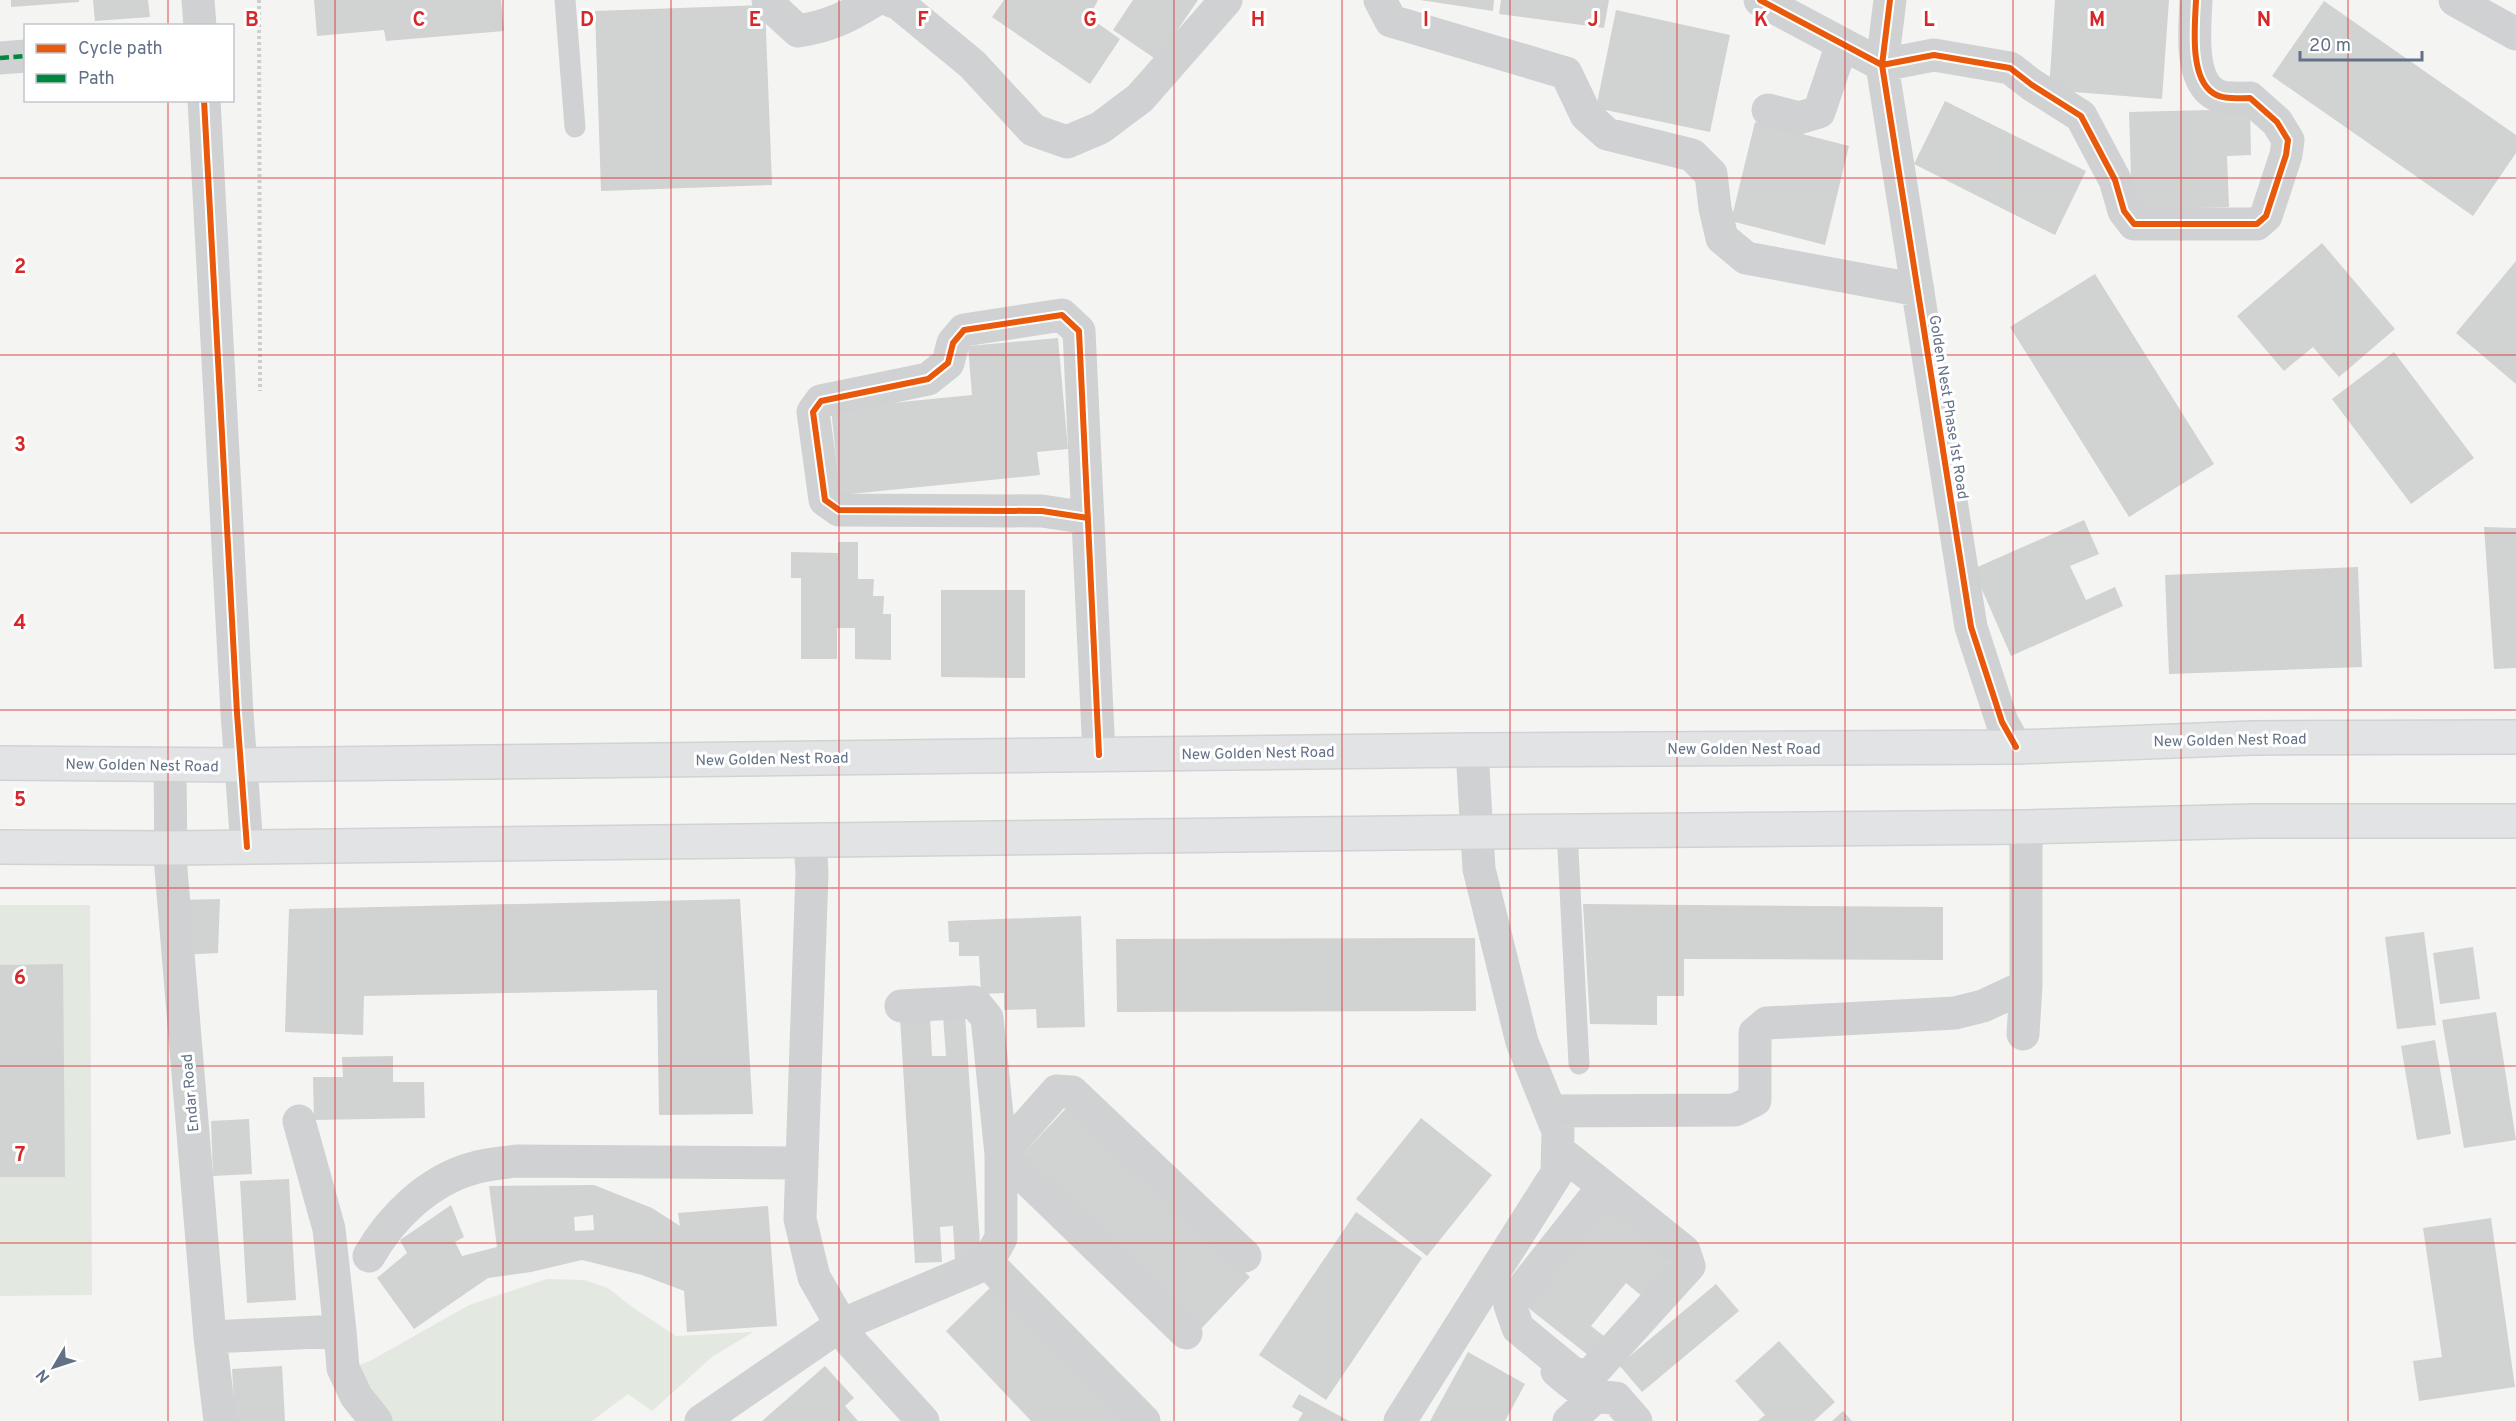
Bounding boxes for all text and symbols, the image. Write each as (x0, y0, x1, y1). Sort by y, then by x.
text: B (245, 8, 259, 34)
text: C (413, 8, 425, 34)
text: D (580, 8, 594, 34)
text: E (749, 8, 761, 34)
text: F (917, 8, 929, 34)
text: G (1083, 8, 1097, 34)
text: H (1251, 8, 1265, 34)
text: I (1423, 8, 1429, 34)
text: J (1587, 8, 1599, 34)
text: K (1754, 8, 1768, 34)
text: L (1923, 8, 1935, 34)
text: M (2089, 8, 2105, 34)
text: N (2257, 8, 2271, 34)
legend (24, 24, 234, 102)
scale bar (2300, 24, 2422, 62)
text: 20 m (2309, 35, 2351, 58)
text: Cycle path (78, 38, 163, 61)
text: Path (78, 68, 115, 91)
text: 2 (14, 255, 26, 281)
street label: Golden Nest Phase 1st Road (1924, 314, 1971, 501)
text: 3 (14, 433, 26, 459)
text: 4 (14, 611, 26, 637)
street label: New Golden Nest Road (2153, 731, 2307, 752)
street label: New Golden Nest Road (1667, 741, 1821, 760)
street label: New Golden Nest Road (1181, 744, 1335, 765)
street label: New Golden Nest Road (695, 750, 849, 771)
street label: New Golden Nest Road (65, 756, 219, 777)
text: 5 (14, 788, 26, 814)
text: 6 (14, 966, 26, 992)
street label: Endar Road (179, 1053, 204, 1133)
text: 7 (15, 1143, 25, 1169)
north arrow (24, 1337, 84, 1397)
text: N (33, 1364, 55, 1386)

